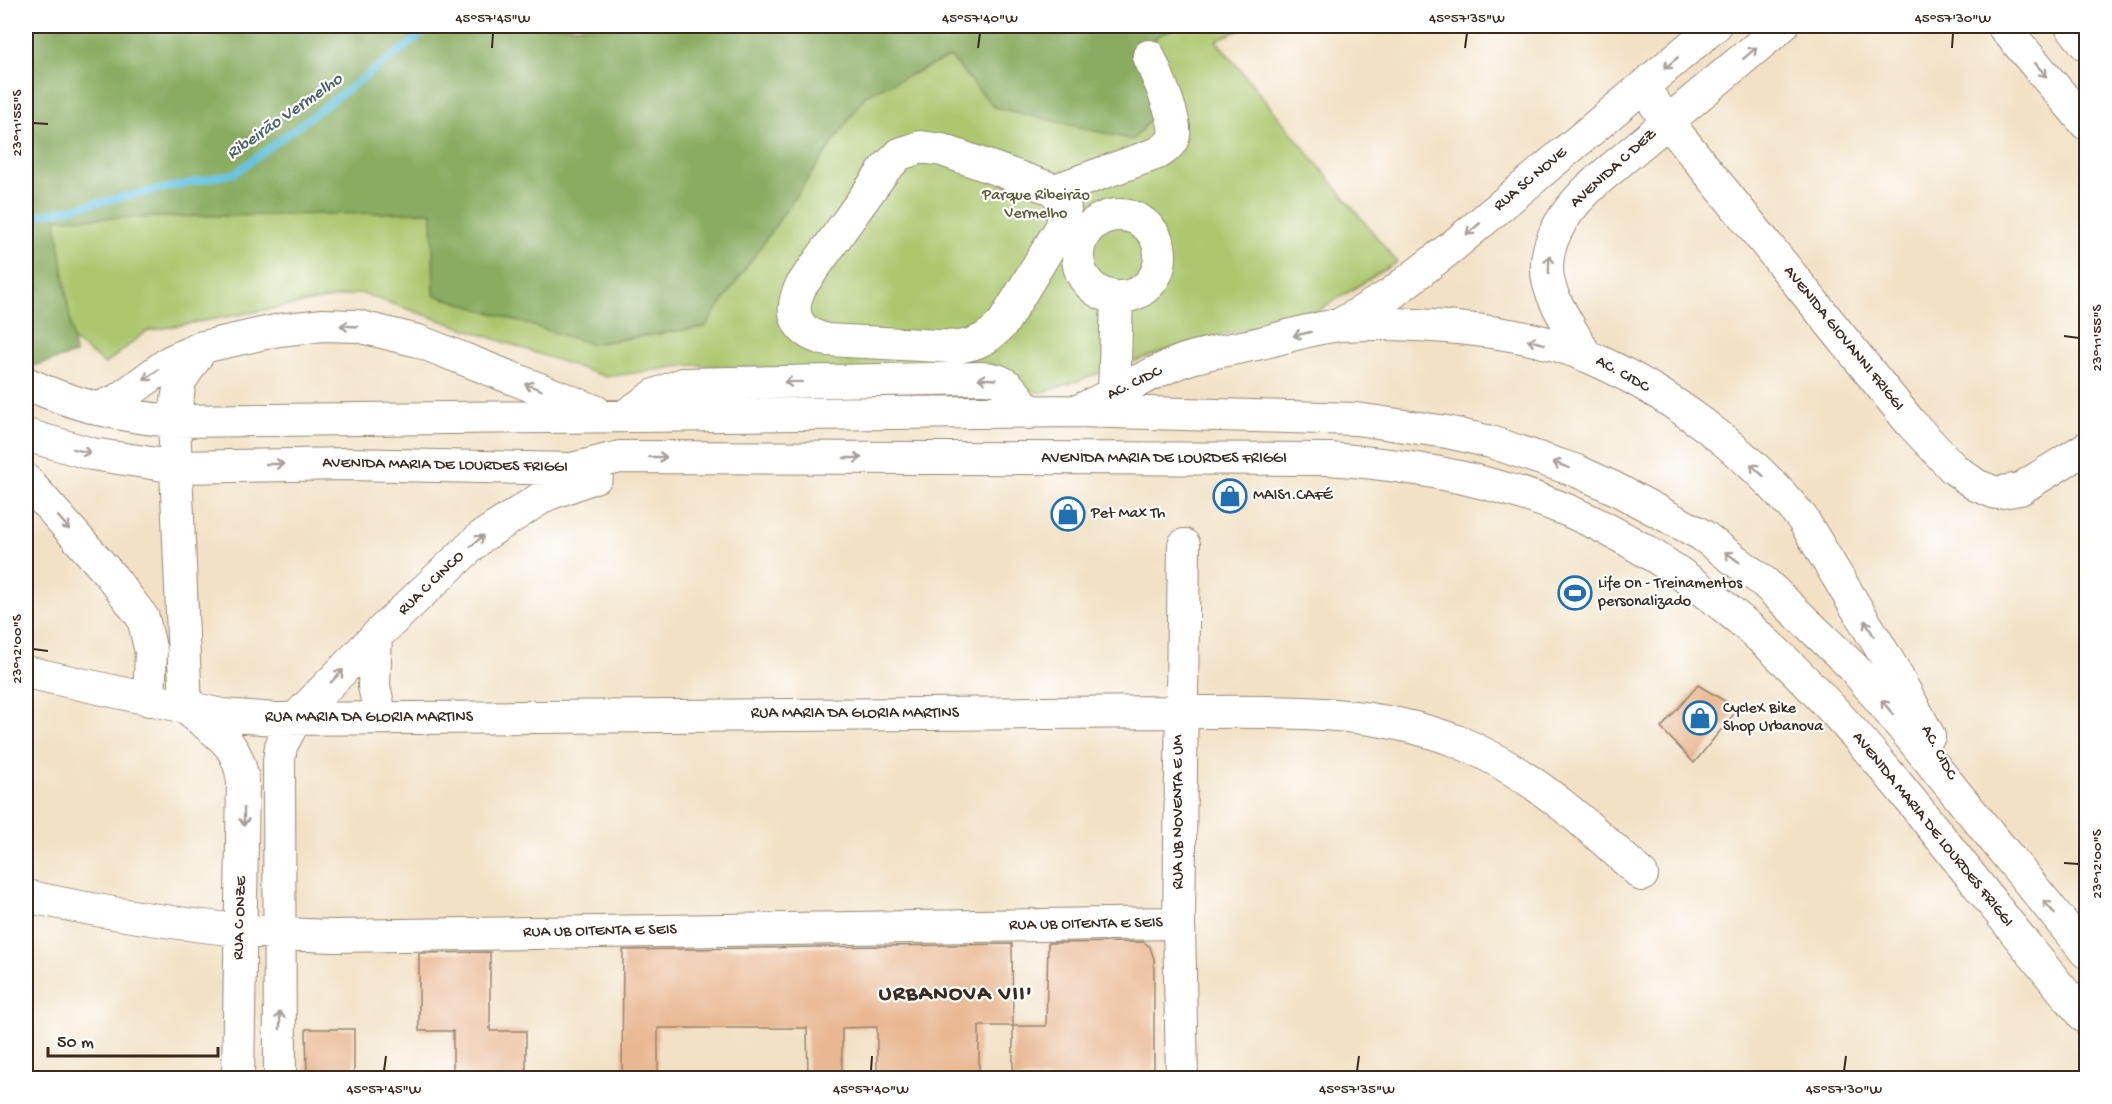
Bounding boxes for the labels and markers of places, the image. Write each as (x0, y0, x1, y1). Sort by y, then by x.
shop icon: MAIS1.CAFÉ (1212, 478, 1248, 514)
place label: MAIS1.CAFÉ (1253, 487, 1334, 506)
shop icon: Pet Max Th (1050, 496, 1086, 532)
place label: Pet Max Th (1090, 505, 1166, 524)
sports icon: Life On - Treinamentos personalizado (1557, 575, 1593, 611)
place label: Life On - Treinamentos personalizado (1597, 575, 1743, 612)
shop icon: CycleX Bike Shop Urbanova (1682, 700, 1718, 736)
place label: CycleX Bike Shop Urbanova (1723, 700, 1824, 737)

